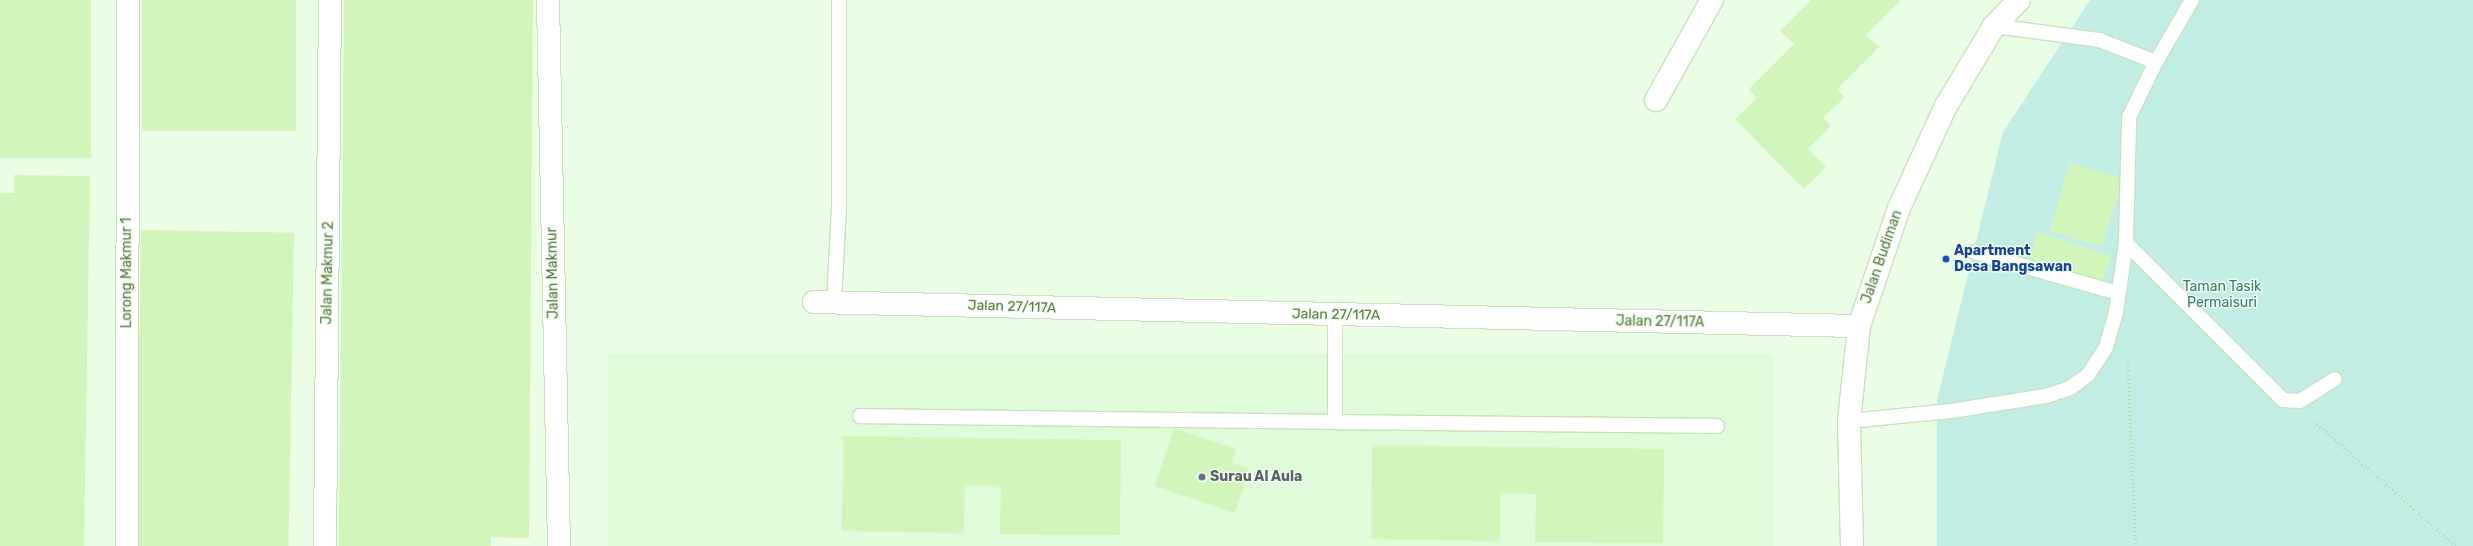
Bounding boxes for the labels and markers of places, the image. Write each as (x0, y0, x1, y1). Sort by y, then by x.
place label: Apartment Desa Bangsawan (1954, 243, 2072, 276)
marker: Apartment Desa Bangsawan (1941, 254, 1951, 264)
place label: Surau Al Aula (1210, 469, 1303, 485)
marker: Surau Al Aula (1197, 472, 1207, 482)

